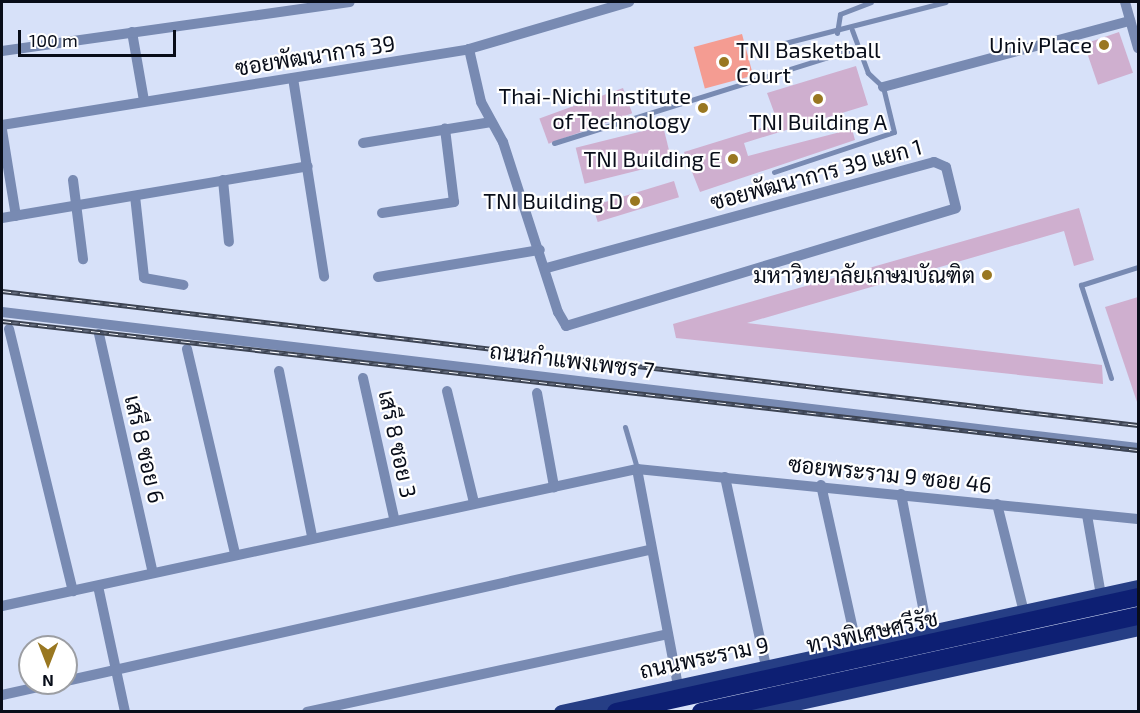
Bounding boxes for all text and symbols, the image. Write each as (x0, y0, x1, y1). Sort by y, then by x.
scale bar (21, 18, 178, 56)
text: 100 m (29, 29, 78, 51)
street label: ซอยพัฒนาการ 39 (233, 29, 397, 81)
place label: Univ Place (989, 32, 1092, 58)
place label: TNI Basketball Court (736, 36, 881, 88)
marker: Univ Place (1097, 38, 1111, 52)
marker: TNI Basketball Court (717, 55, 731, 69)
place label: Thai-Nichi Institute of Technology (498, 82, 691, 134)
marker: TNI Building A (811, 92, 825, 106)
marker: Thai-Nichi Institute of Technology (696, 101, 710, 115)
place label: TNI Building A (749, 109, 887, 135)
street label: ซอยพัฒนาการ 39 แยก 1 (707, 133, 925, 215)
place label: TNI Building E (584, 146, 721, 172)
marker: TNI Building E (726, 152, 740, 166)
place label: TNI Building D (483, 188, 623, 214)
marker: TNI Building D (628, 194, 642, 208)
place label: มหาวิทยาลัยเกษมบัณฑิต (753, 262, 975, 288)
marker: มหาวิทยาลัยเกษมบัณฑิต (980, 268, 994, 282)
street label: ถนนกำแพงเพชร 7 (488, 337, 656, 383)
street label: เสรี 8 ซอย 3 (374, 388, 422, 500)
street label: เสรี 8 ซอย 6 (120, 392, 170, 506)
street label: ซอยพระราม 9 ซอย 46 (787, 450, 993, 498)
street label: ทางพิเศษศรีรัช (804, 604, 940, 658)
street label: ถนนพระราม 9 (637, 630, 771, 684)
north arrow (18, 635, 78, 695)
text: N (42, 672, 54, 691)

